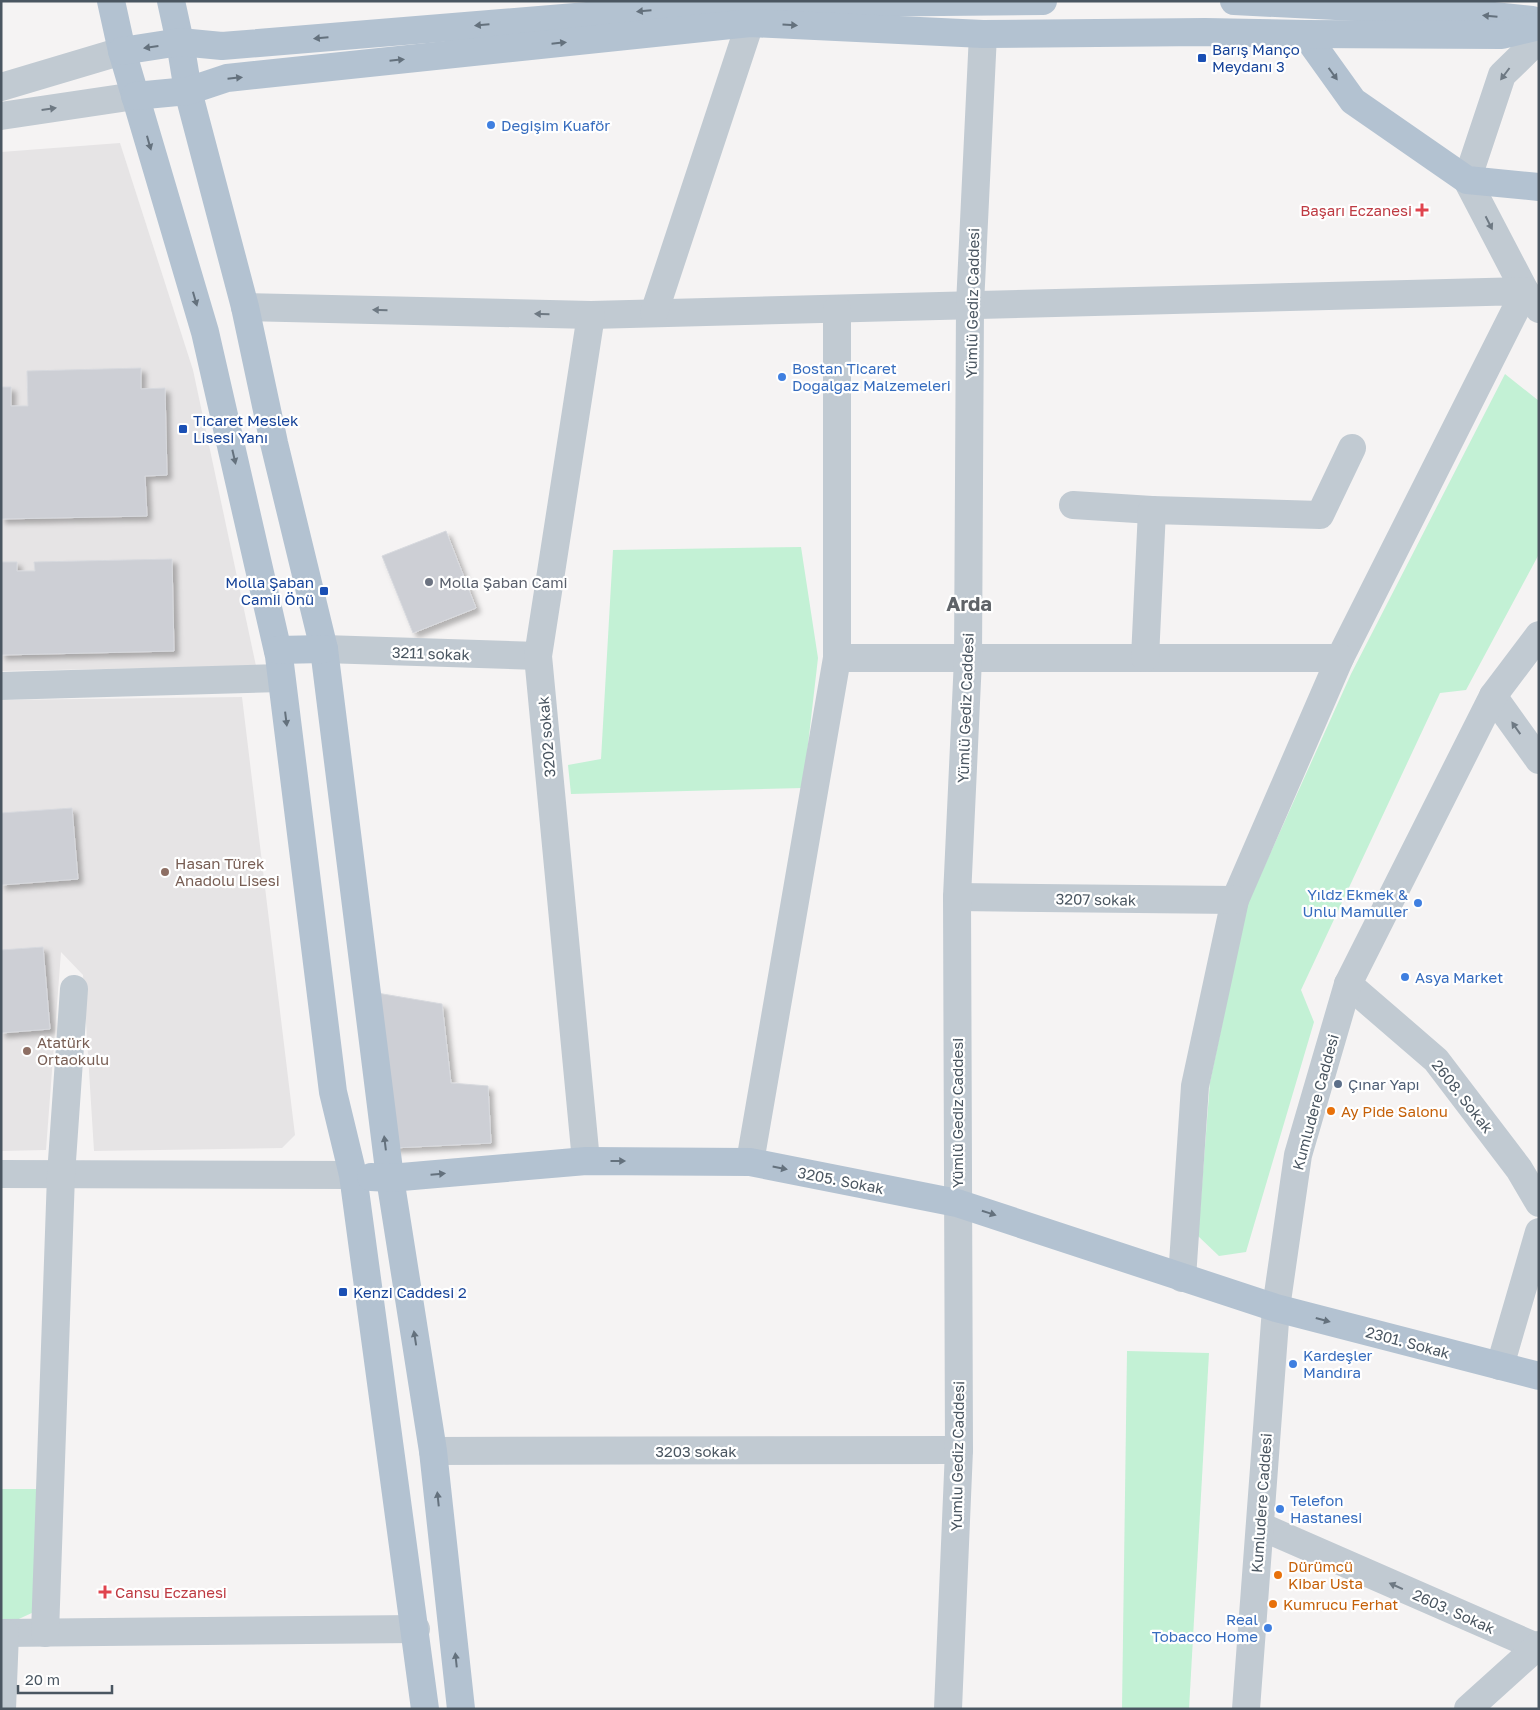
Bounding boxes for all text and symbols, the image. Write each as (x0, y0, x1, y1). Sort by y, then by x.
one-way arrow (636, 7, 652, 15)
one-way arrow (1482, 12, 1498, 20)
one-way arrow (474, 21, 490, 29)
one-way arrow (782, 22, 798, 30)
one-way arrow (312, 34, 328, 42)
one-way arrow (551, 39, 567, 47)
place label: Barış Manço Meydanı 3 (1212, 40, 1300, 75)
one-way arrow (143, 43, 159, 51)
marker: Barış Manço Meydanı 3 (1196, 52, 1208, 64)
one-way arrow (389, 56, 405, 64)
one-way arrow (1328, 67, 1338, 81)
one-way arrow (1500, 67, 1510, 80)
one-way arrow (228, 74, 244, 82)
one-way arrow (42, 105, 58, 113)
place label: Değişim Kuaför (501, 116, 610, 134)
marker: Değişim Kuaför (485, 119, 497, 131)
one-way arrow (146, 136, 154, 151)
place label: Başarı Eczanesi (1300, 201, 1412, 219)
marker: Başarı Eczanesi (1416, 204, 1428, 216)
one-way arrow (1485, 217, 1494, 230)
street label: Yümlü Gediz Caddesi (962, 228, 982, 378)
one-way arrow (192, 292, 200, 307)
one-way arrow (372, 306, 388, 314)
one-way arrow (534, 309, 550, 317)
place label: Bostan Ticaret Doğalgaz Malzemeleri (792, 359, 951, 394)
marker: Bostan Ticaret Doğalgaz Malzemeleri (776, 371, 788, 383)
place label: Ticaret Meslek Lisesi Yanı (193, 411, 299, 446)
marker: Ticaret Meslek Lisesi Yanı (177, 423, 189, 435)
one-way arrow (230, 449, 238, 464)
place label: Molla Şaban Camii Önü (225, 573, 314, 608)
place label: Molla Şaban Cami (439, 573, 567, 591)
marker: Molla Şaban Cami (423, 576, 435, 588)
marker: Molla Şaban Camii Önü (318, 585, 330, 597)
district label: Arda (946, 591, 992, 615)
street label: Yümlü Gediz Caddesi (953, 633, 977, 783)
street label: 3211 sokak (392, 643, 471, 663)
street label: 3202 sokak (533, 695, 559, 778)
one-way arrow (282, 711, 290, 727)
one-way arrow (1511, 721, 1521, 735)
place label: Hasan Türek Anadolu Lisesi (175, 854, 280, 889)
marker: Hasan Türek Anadolu Lisesi (159, 866, 171, 878)
place label: Yıldz Ekmek & Unlu Mamuller (1302, 885, 1408, 920)
street label: 3207 sokak (1055, 889, 1137, 909)
marker: Yıldz Ekmek & Unlu Mamuller (1412, 897, 1424, 909)
place label: Asya Market (1415, 968, 1503, 986)
marker: Asya Market (1399, 971, 1411, 983)
street label: Kumludere Caddesi (1288, 1032, 1342, 1172)
place label: Atatürk Ortaokulu (37, 1033, 109, 1068)
street label: Yümlü Gediz Caddesi (948, 1038, 966, 1188)
marker: Atatürk Ortaokulu (21, 1045, 33, 1057)
street label: 2608. Sokak (1429, 1056, 1498, 1137)
place label: Çınar Yapı (1348, 1075, 1420, 1093)
marker: Çınar Yapı (1332, 1078, 1344, 1090)
place label: Ay Pide Salonu (1341, 1102, 1448, 1120)
marker: Ay Pide Salonu (1325, 1105, 1337, 1117)
one-way arrow (381, 1134, 389, 1150)
one-way arrow (610, 1157, 626, 1165)
street label: 3205. Sokak (796, 1163, 886, 1197)
one-way arrow (772, 1164, 788, 1172)
one-way arrow (430, 1170, 446, 1178)
one-way arrow (982, 1210, 997, 1218)
place label: Kenzi Caddesi 2 (353, 1283, 467, 1301)
marker: Kenzi Caddesi 2 (337, 1286, 349, 1298)
one-way arrow (1316, 1316, 1331, 1324)
street label: 2301. Sokak (1364, 1322, 1452, 1362)
one-way arrow (411, 1330, 419, 1346)
place label: Kardeşler Mandıra (1303, 1346, 1373, 1381)
marker: Kardeşler Mandıra (1287, 1358, 1299, 1370)
street label: Yumlu Gediz Caddesi (947, 1381, 967, 1531)
street label: Kumludere Caddesi (1247, 1432, 1275, 1574)
street label: 3203 sokak (655, 1442, 737, 1460)
one-way arrow (434, 1490, 442, 1506)
place label: Telefon Hastanesi (1290, 1491, 1362, 1526)
marker: Telefon Hastanesi (1274, 1503, 1286, 1515)
place label: Dürümcü Kibar Usta (1288, 1557, 1363, 1592)
marker: Dürümcü Kibar Usta (1272, 1569, 1284, 1581)
one-way arrow (1389, 1581, 1403, 1589)
place label: Cansu Eczanesi (115, 1583, 227, 1601)
street label: 2603. Sokak (1410, 1585, 1498, 1637)
marker: Cansu Eczanesi (99, 1586, 111, 1598)
place label: Kumrucu Ferhat (1283, 1595, 1398, 1613)
marker: Kumrucu Ferhat (1267, 1598, 1279, 1610)
place label: Real Tobacco Home (1152, 1610, 1258, 1645)
marker: Real Tobacco Home (1262, 1622, 1274, 1634)
one-way arrow (452, 1652, 460, 1668)
scale bar (18, 1662, 111, 1694)
text: 20 m (25, 1670, 60, 1688)

